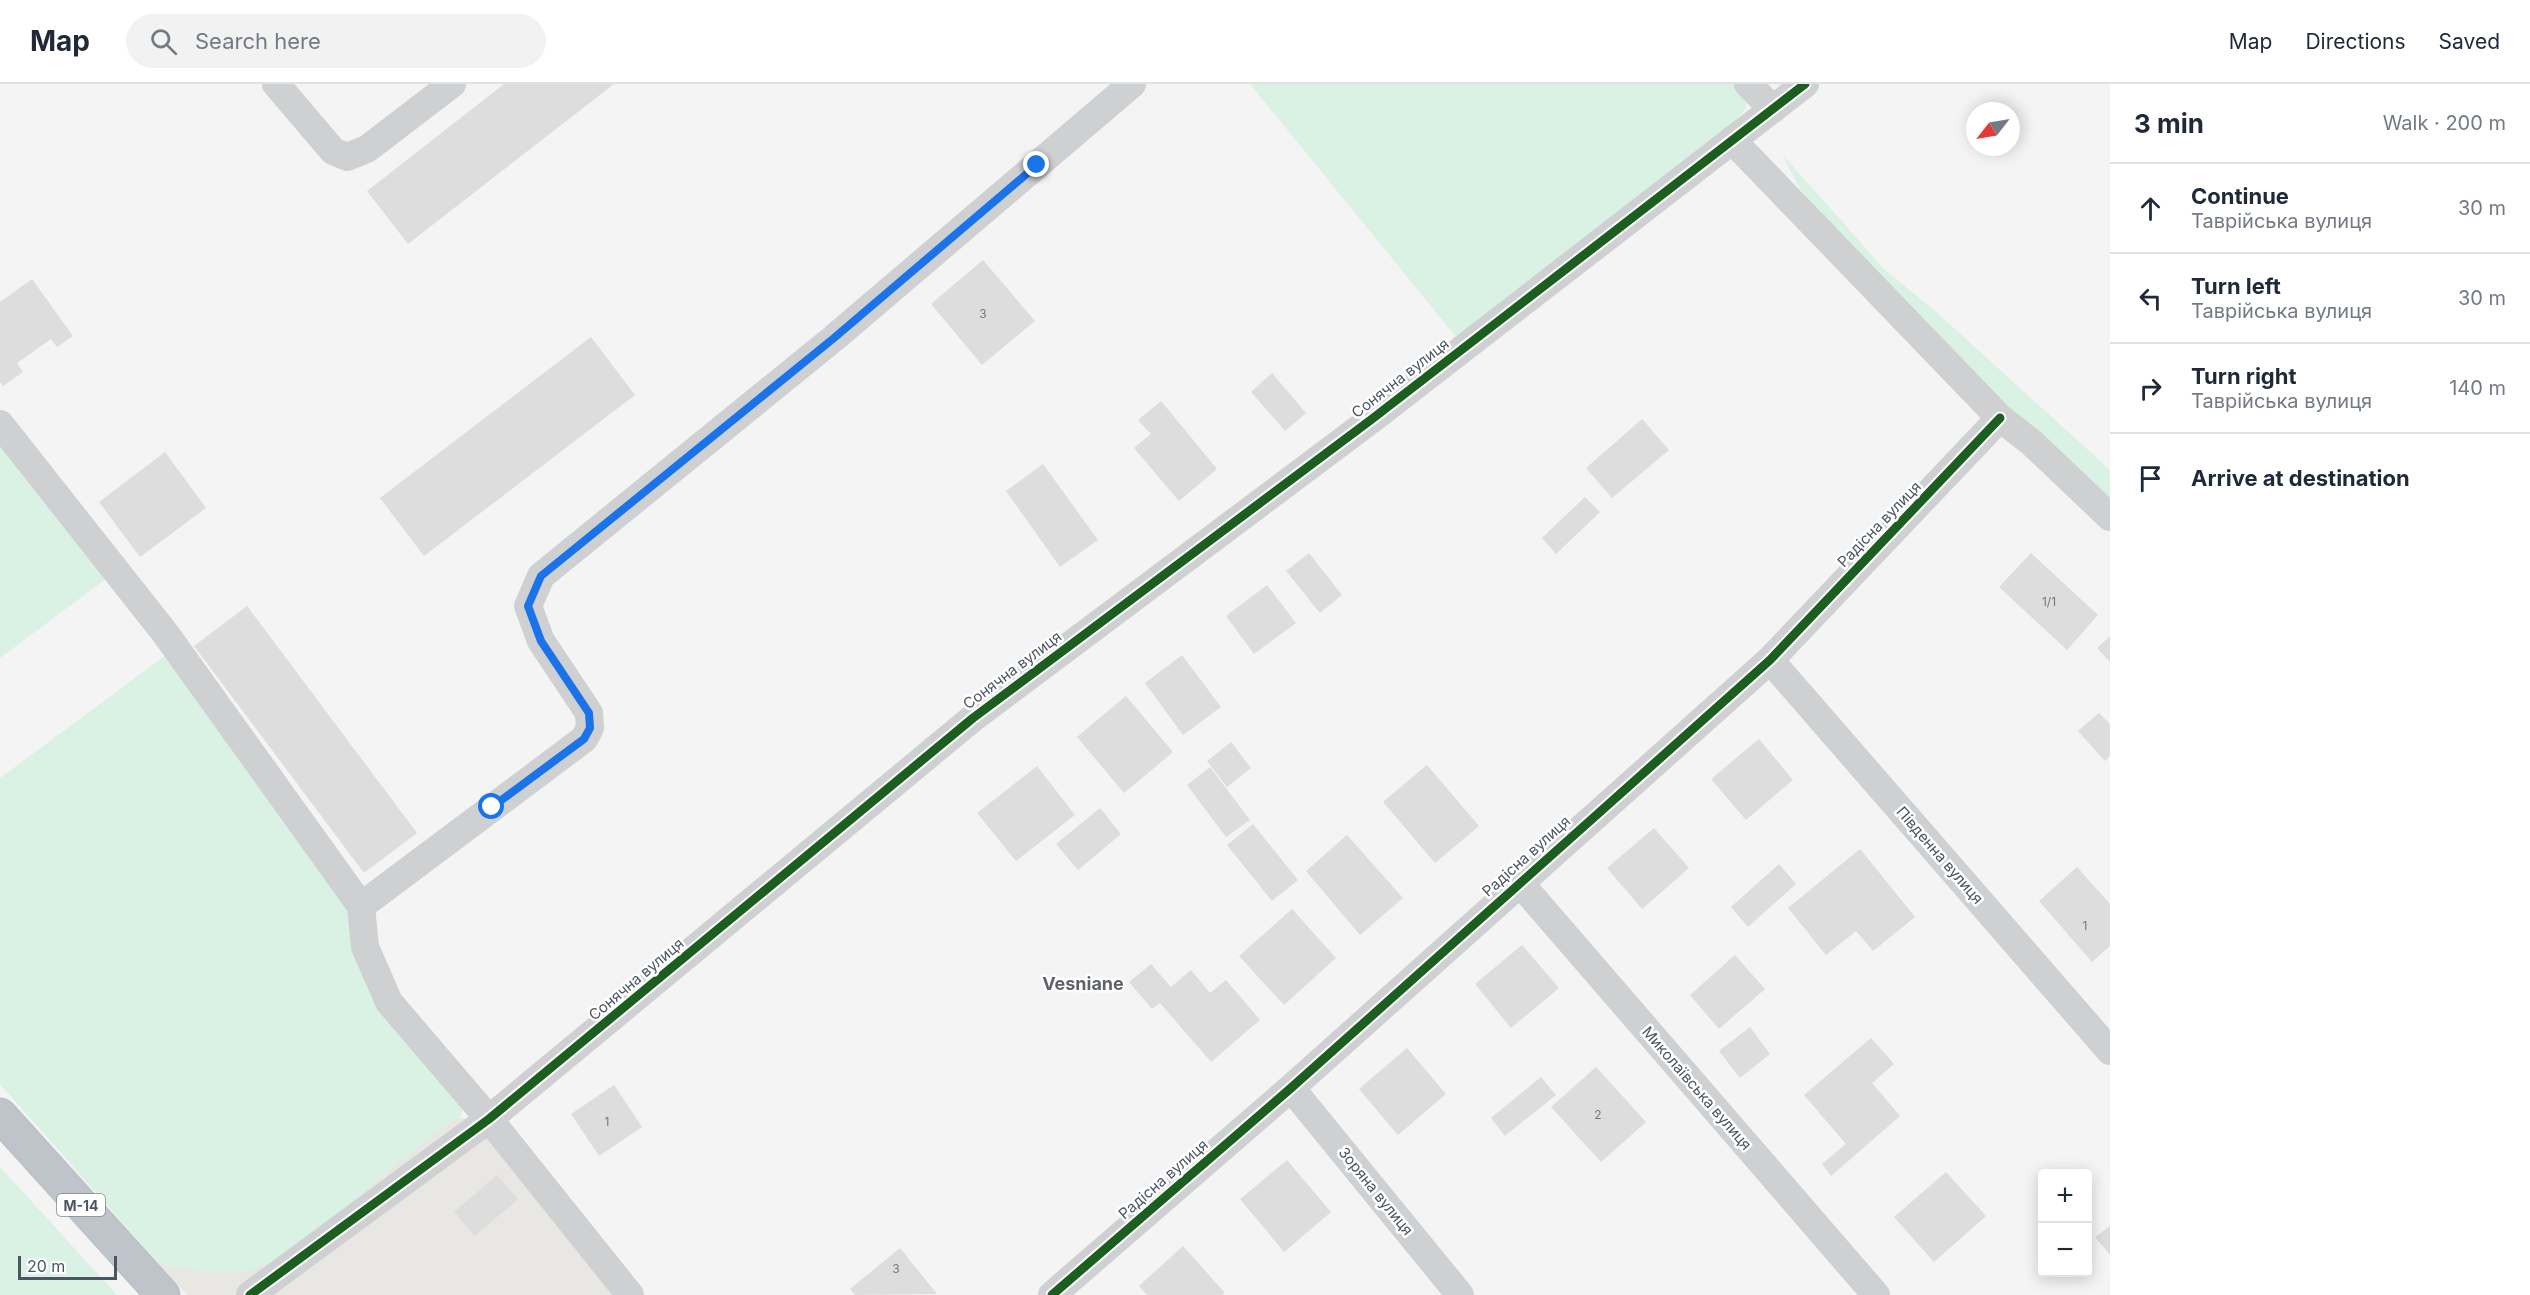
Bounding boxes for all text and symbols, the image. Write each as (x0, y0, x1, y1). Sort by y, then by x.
search box (126, 14, 546, 68)
text: Map (30, 24, 90, 58)
icon: search (147, 25, 180, 58)
text: Search here (195, 28, 321, 54)
text: Map (2229, 29, 2272, 54)
text: Directions (2305, 29, 2406, 54)
text: Saved (2439, 29, 2500, 54)
north arrow (1966, 102, 2020, 156)
text: 3 min (2134, 108, 2204, 139)
text: Walk · 200 m (2383, 111, 2506, 135)
route end (1023, 151, 1049, 177)
text: Continue (2191, 183, 2289, 209)
icon: ahead (2134, 192, 2167, 225)
text: 30 m (2458, 196, 2506, 220)
text: Таврійська вулиця (2191, 209, 2372, 233)
text: Turn left (2191, 273, 2281, 299)
icon: left (2134, 282, 2167, 315)
text: 30 m (2458, 286, 2506, 310)
text: Таврійська вулиця (2191, 299, 2372, 323)
house number: 3 (979, 306, 987, 321)
street label: Сонячна вулиця (1348, 334, 1452, 422)
text: Turn right (2191, 363, 2297, 389)
icon: right (2134, 372, 2167, 405)
text: 140 m (2449, 376, 2506, 400)
text: Таврійська вулиця (2191, 389, 2372, 413)
icon: arrive (2134, 462, 2167, 495)
text: Arrive at destination (2191, 465, 2410, 491)
street label: Радісна вулиця (1833, 477, 1925, 571)
house number: 1/1 (2042, 594, 2056, 609)
street label: Сонячна вулиця (959, 627, 1065, 713)
route start (478, 793, 504, 819)
street label: Південна вулиця (1893, 802, 1987, 908)
street label: Радісна вулиця (1478, 811, 1574, 901)
house number: 1 (2083, 918, 2087, 933)
street label: Сонячна вулиця (585, 934, 687, 1024)
district label: Vesniane (1042, 973, 1124, 994)
street label: Миколаївська вулиця (1638, 1022, 1756, 1154)
house number: 2 (1594, 1107, 1602, 1122)
house number: 1 (605, 1114, 609, 1129)
street label: Радісна вулиця (1114, 1135, 1212, 1223)
street label: Зоряна вулиця (1335, 1143, 1417, 1239)
map controls (2038, 1169, 2092, 1277)
button: + (2038, 1169, 2092, 1223)
road number: М-14 (57, 1194, 105, 1216)
button: − (2038, 1223, 2092, 1277)
scale bar (18, 1253, 117, 1280)
text: 20 m (27, 1256, 65, 1276)
house number: 3 (892, 1261, 900, 1276)

